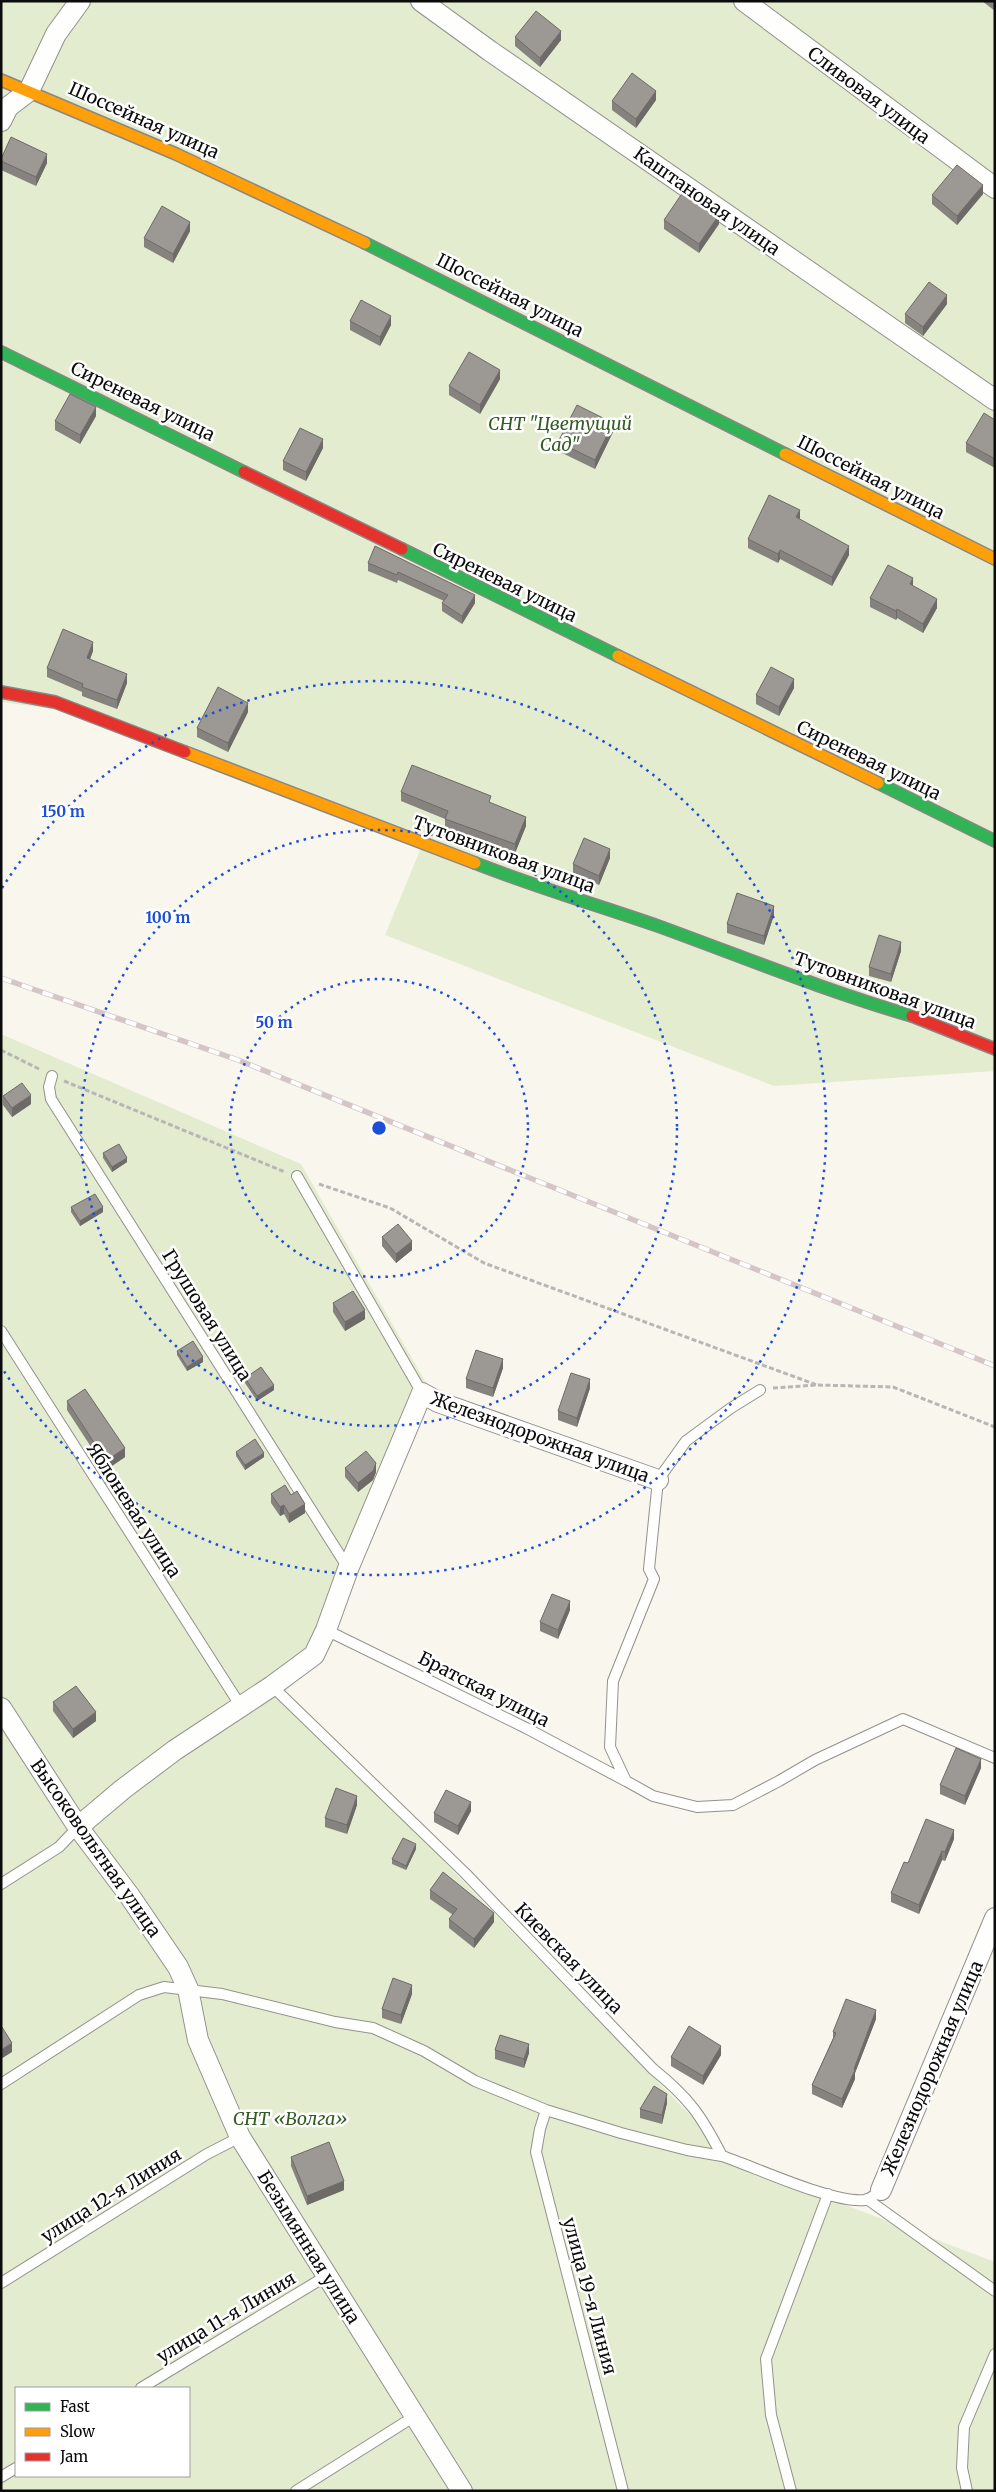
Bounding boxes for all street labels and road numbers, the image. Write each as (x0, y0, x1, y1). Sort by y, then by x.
street label: Сливовая улица (803, 41, 935, 149)
street label: Шоссейная улица (65, 76, 223, 164)
street label: Каштановая улица (629, 142, 785, 260)
street label: Шоссейная улица (432, 248, 588, 342)
street label: Сиреневая улица (67, 356, 219, 446)
street label: Шоссейная улица (793, 430, 949, 524)
street label: Сиреневая улица (429, 537, 581, 627)
street label: Сиреневая улица (793, 715, 945, 805)
street label: Тутовниковая улица (410, 810, 599, 898)
street label: Тутовниковая улица (791, 946, 980, 1034)
street label: Грушовая улица (157, 1245, 257, 1385)
street label: Железнодорожная улица (427, 1387, 653, 1487)
street label: Яблоневая улица (82, 1438, 186, 1582)
street label: Братская улица (415, 1646, 554, 1732)
street label: Высоковольтная улица (26, 1754, 166, 1942)
street label: Киевская улица (510, 1898, 628, 2019)
street label: Железнодорожная улица (876, 1957, 988, 2179)
street label: улица 12-я Линия (36, 2142, 186, 2248)
street label: Безымянная улица (252, 2166, 366, 2328)
street label: улица 19-я Линия (558, 2215, 622, 2377)
street label: улица 11-я Линия (152, 2266, 300, 2368)

